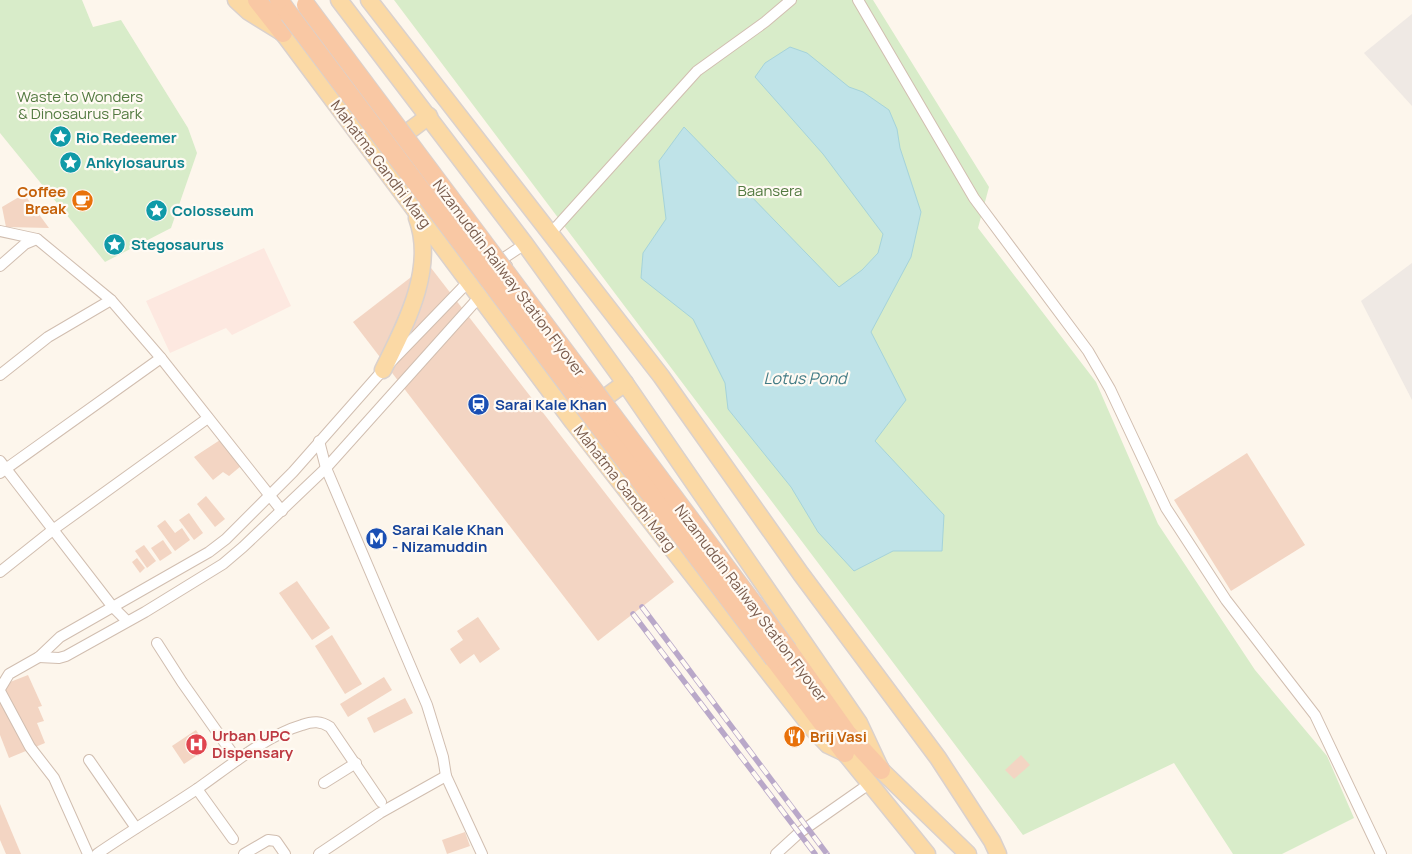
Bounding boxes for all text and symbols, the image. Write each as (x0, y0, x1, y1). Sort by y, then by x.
park label: Waste to Wonders & Dinosaurus Park (17, 86, 143, 124)
street label: Mahatma Gandhi Marg (326, 96, 436, 232)
place icon: Rio Redeemer (48, 125, 72, 149)
place label: Rio Redeemer (76, 127, 177, 148)
place icon: Ankylosaurus (58, 150, 82, 174)
place label: Ankylosaurus (86, 152, 185, 173)
street label: Nizamuddin Railway Station Flyover (428, 175, 590, 381)
park label: Baansera (738, 180, 802, 201)
place label: Coffee Break (17, 181, 67, 219)
cafe icon: Coffee Break (70, 188, 94, 212)
place icon: Colosseum (144, 198, 168, 222)
place label: Colosseum (172, 200, 254, 221)
place icon: Stegosaurus (103, 232, 127, 256)
place label: Stegosaurus (131, 234, 224, 255)
water label: Lotus Pond (763, 367, 849, 389)
station icon: Sarai Kale Khan (467, 392, 491, 416)
place label: Sarai Kale Khan (495, 394, 607, 415)
street label: Mahatma Gandhi Marg (569, 420, 681, 556)
street label: Nizamuddin Railway Station Flyover (670, 500, 832, 706)
place label: Sarai Kale Khan - Nizamuddin (392, 519, 504, 557)
metro station icon: Sarai Kale Khan - Nizamuddin (364, 526, 388, 550)
restaurant icon: Brij Vasi (782, 724, 806, 748)
place label: Urban UPC Dispensary (212, 725, 294, 763)
place label: Brij Vasi (810, 726, 867, 747)
hospital icon: Urban UPC Dispensary (184, 732, 208, 756)

